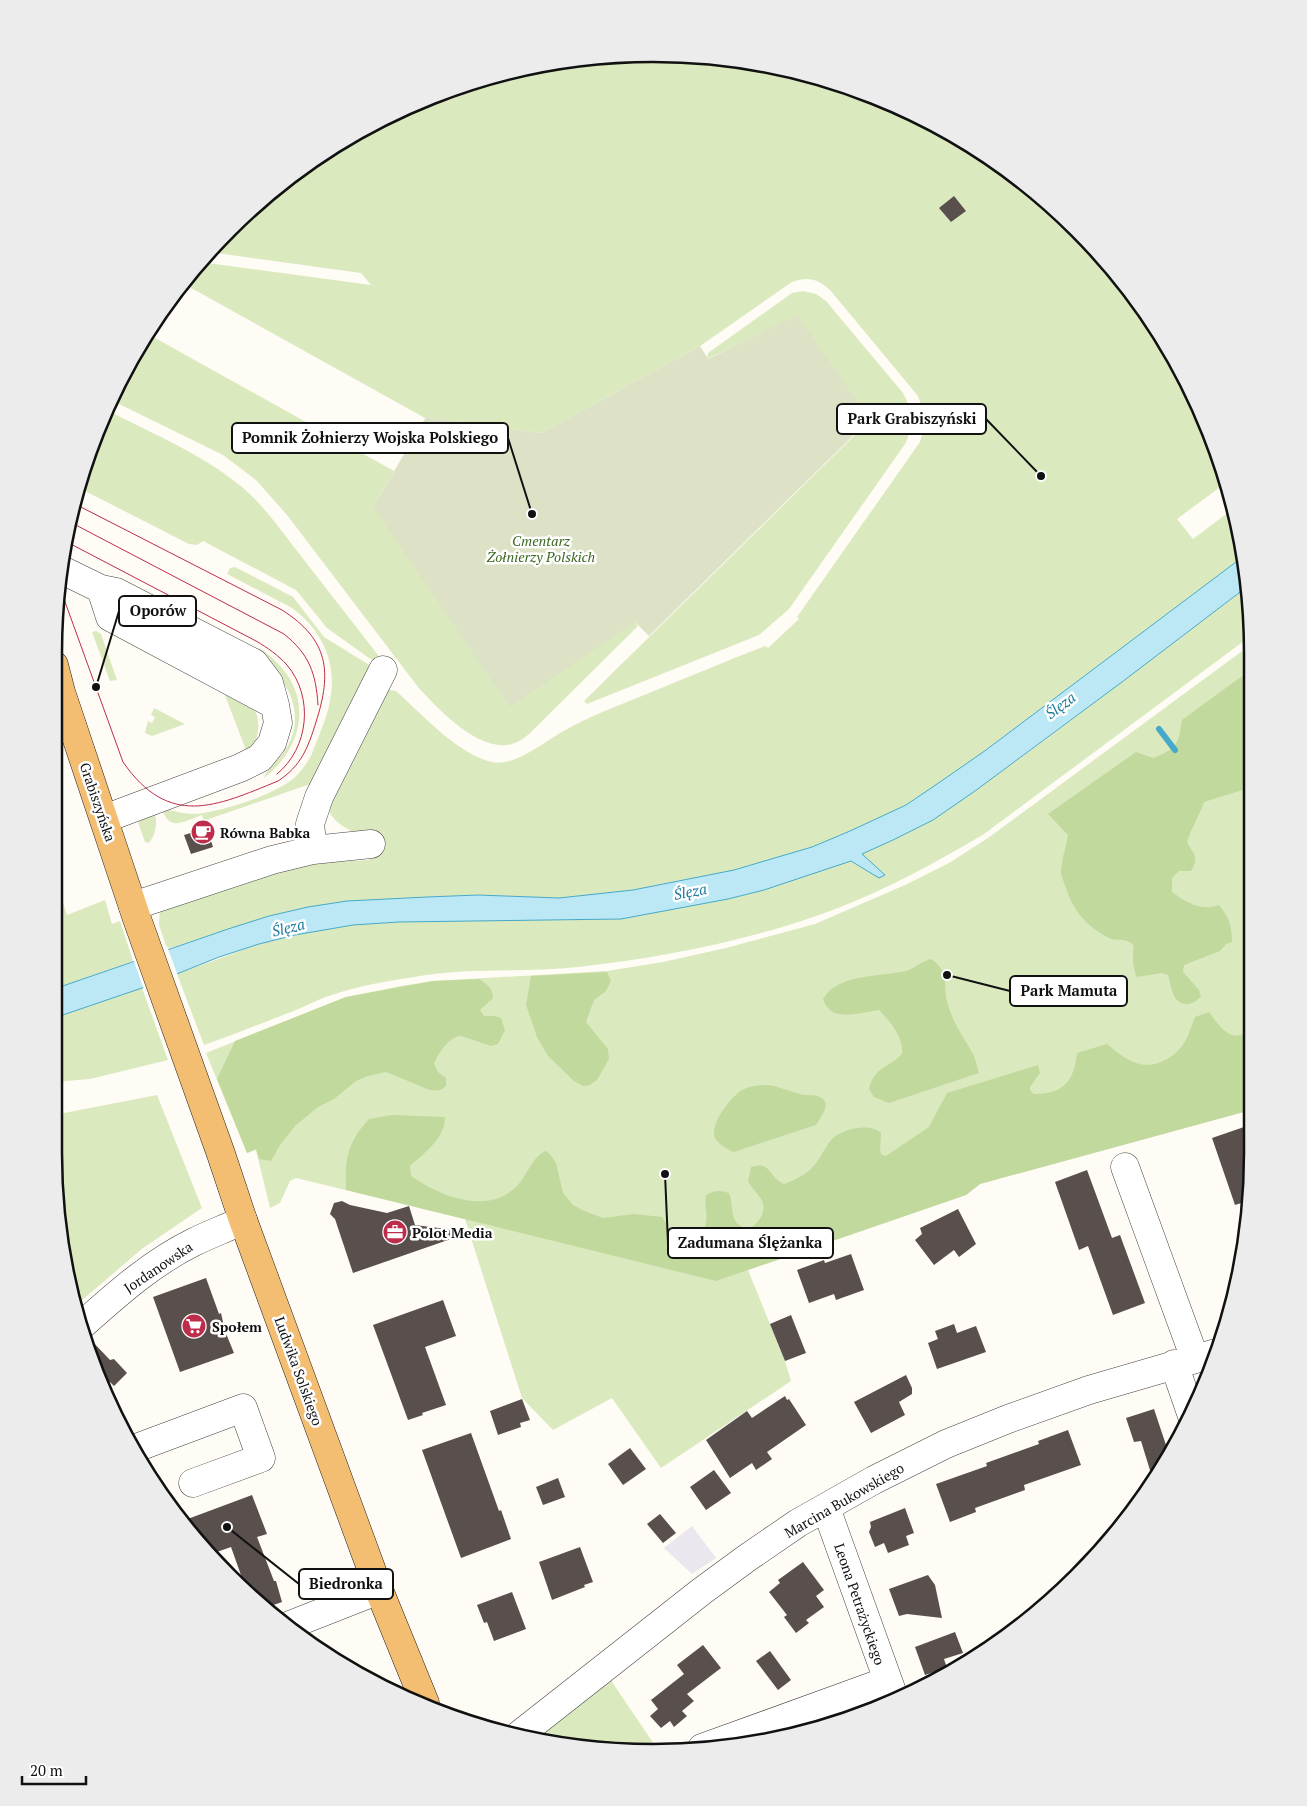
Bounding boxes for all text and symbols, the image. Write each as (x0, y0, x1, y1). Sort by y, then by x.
callout: Park Grabiszyński (837, 404, 986, 434)
text: Park Grabiszyński (848, 408, 976, 428)
callout: Pomnik Żołnierzy Wojska Polskiego (232, 423, 508, 453)
text: Pomnik Żołnierzy Wojska Polskiego (242, 427, 498, 447)
park label: Cmentarz Żołnierzy Polskich (487, 531, 595, 566)
callout: Oporów (119, 596, 196, 626)
text: Oporów (130, 600, 186, 620)
water label: Ślęza (1041, 687, 1079, 723)
street label: Grabiszyńska (76, 760, 120, 844)
cafe icon: Równa Babka (190, 819, 216, 845)
place label: Równa Babka (220, 823, 310, 842)
water label: Ślęza (672, 878, 708, 904)
water label: Ślęza (269, 913, 307, 941)
callout: Park Mamuta (1010, 976, 1127, 1006)
text: Park Mamuta (1021, 980, 1118, 1000)
office icon: Polot Media (382, 1219, 408, 1245)
place label: Polot Media (412, 1223, 493, 1242)
callout: Zadumana Ślężanka (668, 1228, 833, 1258)
text: Zadumana Ślężanka (678, 1232, 823, 1252)
street label: Jordanowska (120, 1237, 196, 1297)
supermarket icon: Społem (181, 1313, 207, 1339)
street label: Ludwika Solskiego (270, 1314, 328, 1428)
place label: Społem (212, 1317, 262, 1336)
street label: Marcina Bukowskiego (781, 1458, 908, 1542)
street label: Leona Petrażyckiego (830, 1541, 890, 1668)
callout: Biedronka (299, 1569, 393, 1599)
text: Biedronka (309, 1573, 384, 1593)
scale bar (22, 1754, 86, 1786)
text: 20 m (30, 1760, 63, 1780)

